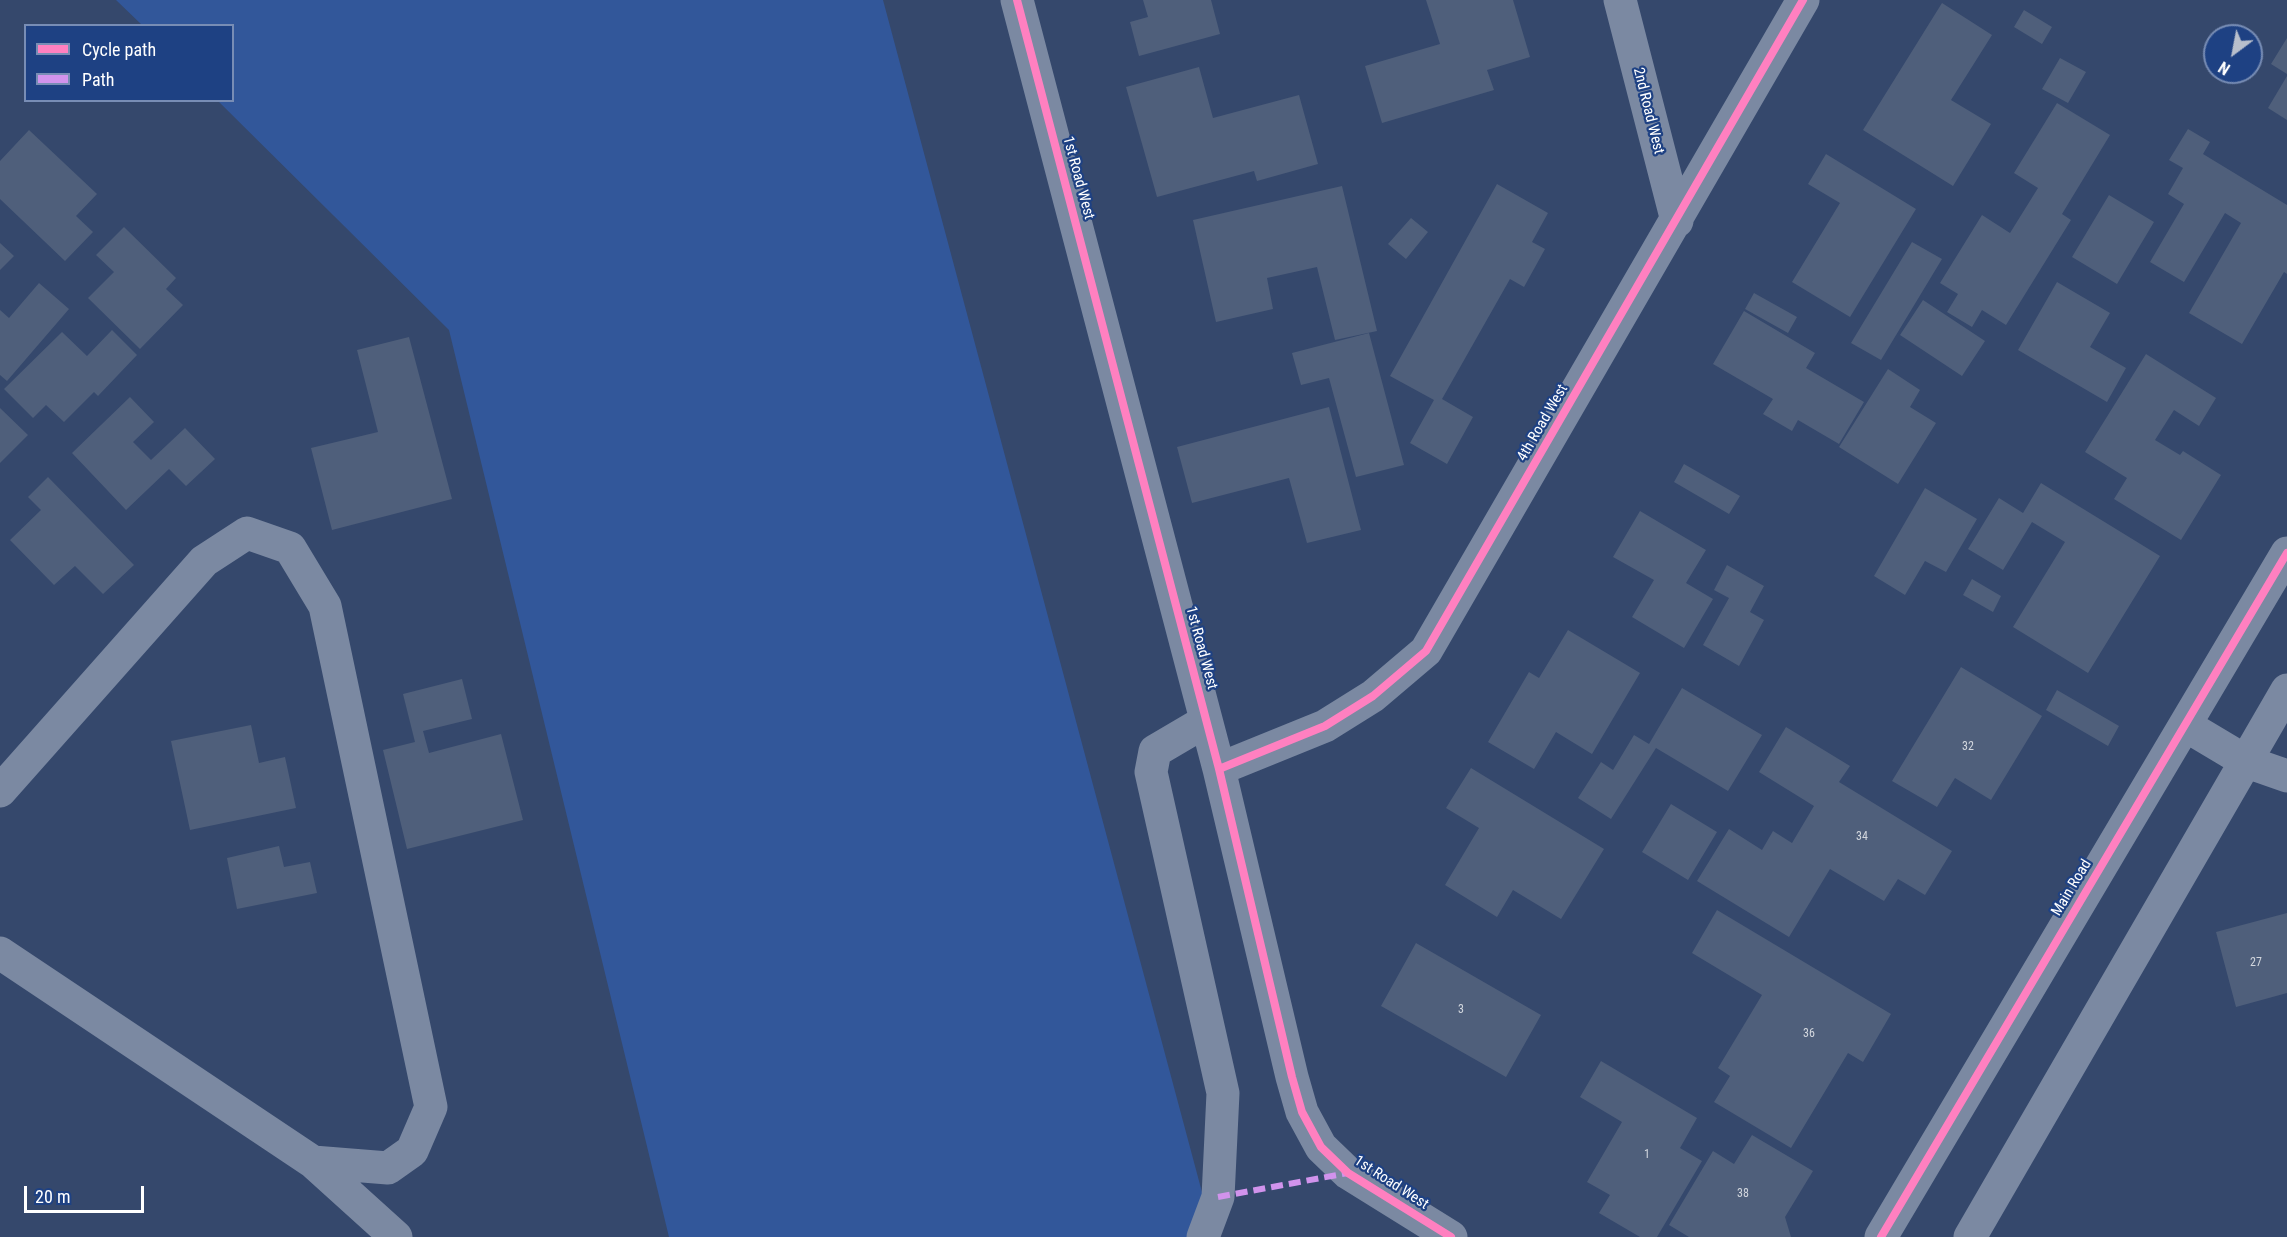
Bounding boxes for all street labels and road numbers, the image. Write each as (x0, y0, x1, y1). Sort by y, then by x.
street label: 2nd Road West (1629, 66, 1667, 156)
street label: 1st Road West (1058, 135, 1098, 221)
street label: 4th Road West (1514, 381, 1572, 465)
street label: 1st Road West (1181, 605, 1221, 691)
street label: Main Road (2048, 856, 2096, 920)
street label: 1st Road West (1350, 1152, 1432, 1214)

